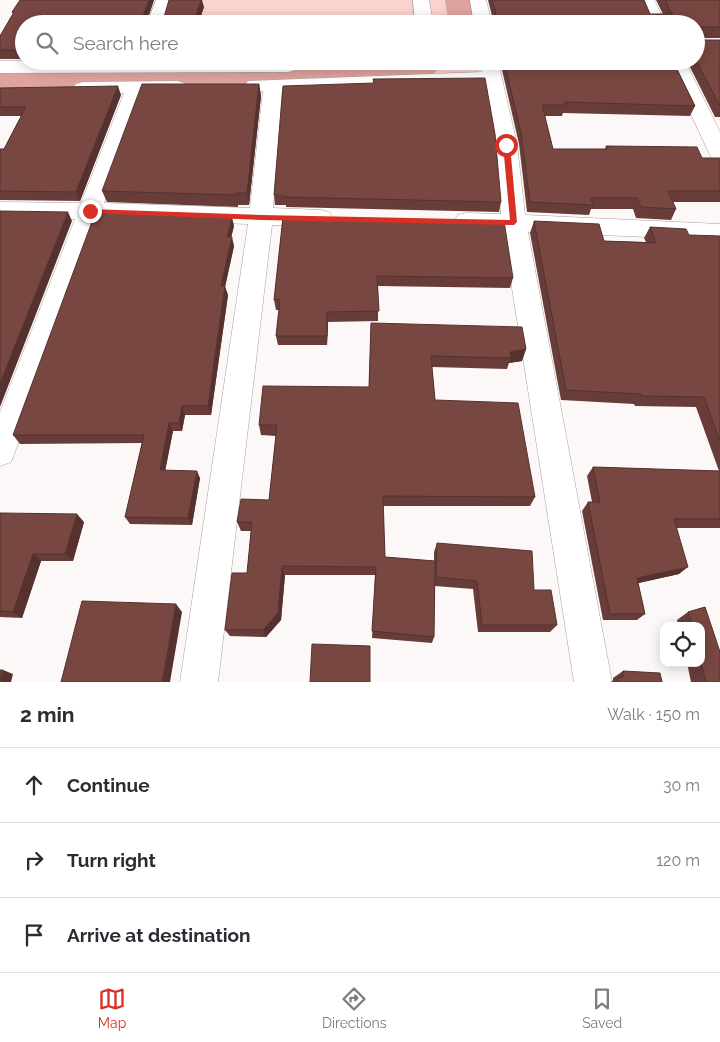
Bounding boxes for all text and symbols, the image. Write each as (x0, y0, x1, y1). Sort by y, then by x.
search box (15, 15, 705, 70)
icon: search (33, 29, 61, 57)
text: Search here (73, 32, 179, 54)
route start (495, 134, 518, 157)
route end (79, 200, 102, 223)
map controls (660, 622, 705, 667)
button: locate (660, 622, 705, 667)
text: 2 min (20, 702, 74, 727)
text: Walk · 150 m (607, 705, 700, 724)
icon: ahead (20, 771, 48, 799)
text: Continue (67, 774, 150, 796)
text: 30 m (663, 776, 700, 795)
icon: right (20, 846, 48, 874)
text: Turn right (67, 849, 156, 871)
text: 120 m (656, 851, 700, 870)
icon: arrive (20, 921, 48, 949)
text: Arrive at destination (67, 924, 251, 946)
tab: Map (98, 985, 126, 1031)
tab: Directions (322, 985, 387, 1031)
tab: Saved (582, 985, 622, 1031)

